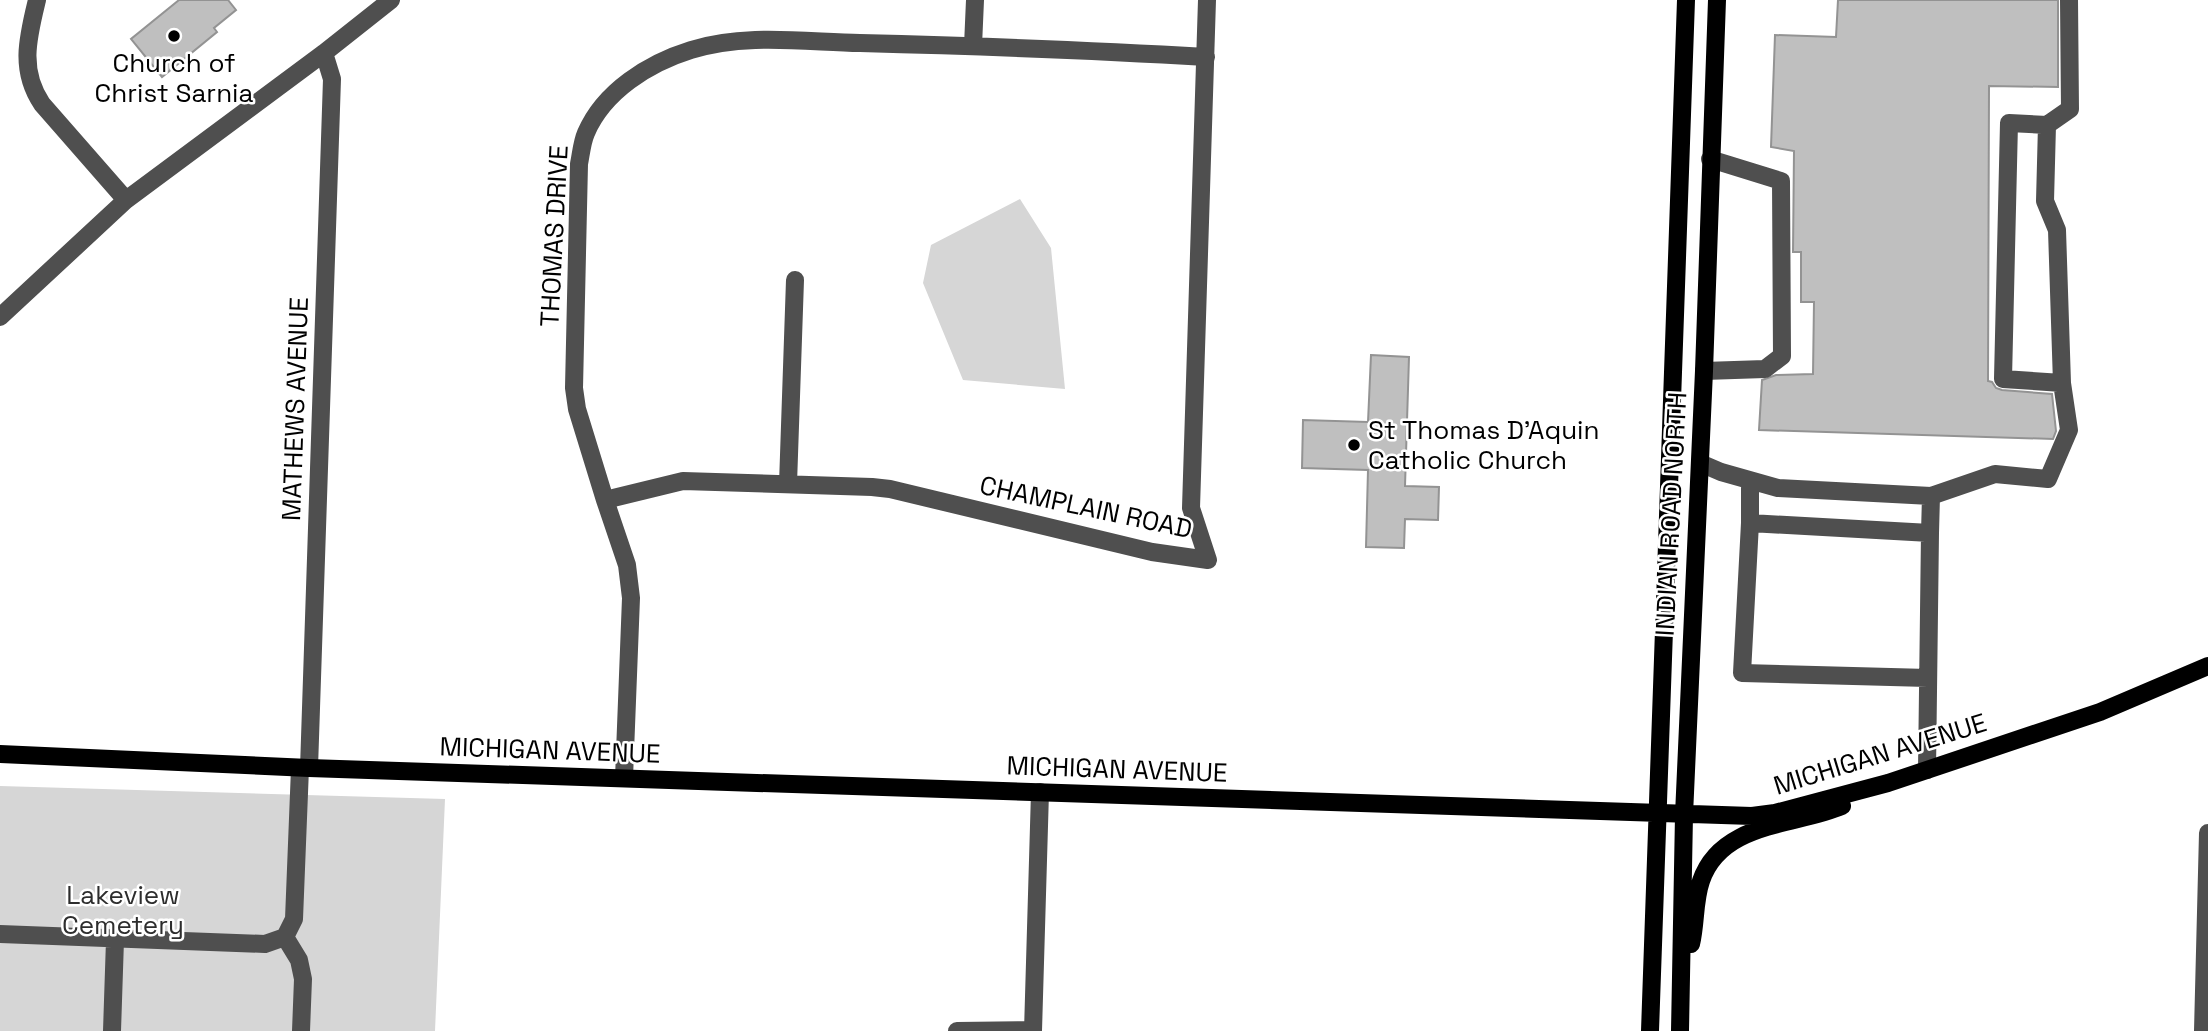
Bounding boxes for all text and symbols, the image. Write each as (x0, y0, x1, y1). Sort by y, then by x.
marker: Church of Christ Sarnia (166, 28, 182, 44)
place label: Church of Christ Sarnia (95, 46, 253, 110)
street label: THOMAS DRIVE (532, 144, 576, 328)
street label: MATHEWS AVENUE (274, 297, 316, 521)
street label: INDIAN ROAD NORTH (1648, 391, 1694, 637)
place label: St Thomas D'Aquin Catholic Church (1368, 413, 1599, 477)
marker: St Thomas D'Aquin Catholic Church (1346, 437, 1362, 453)
street label: CHAMPLAIN ROAD (977, 468, 1195, 546)
street label: MICHIGAN AVENUE (1769, 705, 1991, 803)
street label: MICHIGAN AVENUE (439, 729, 661, 771)
street label: MICHIGAN AVENUE (1006, 748, 1228, 790)
park label: Lakeview Cemetery (62, 878, 184, 942)

